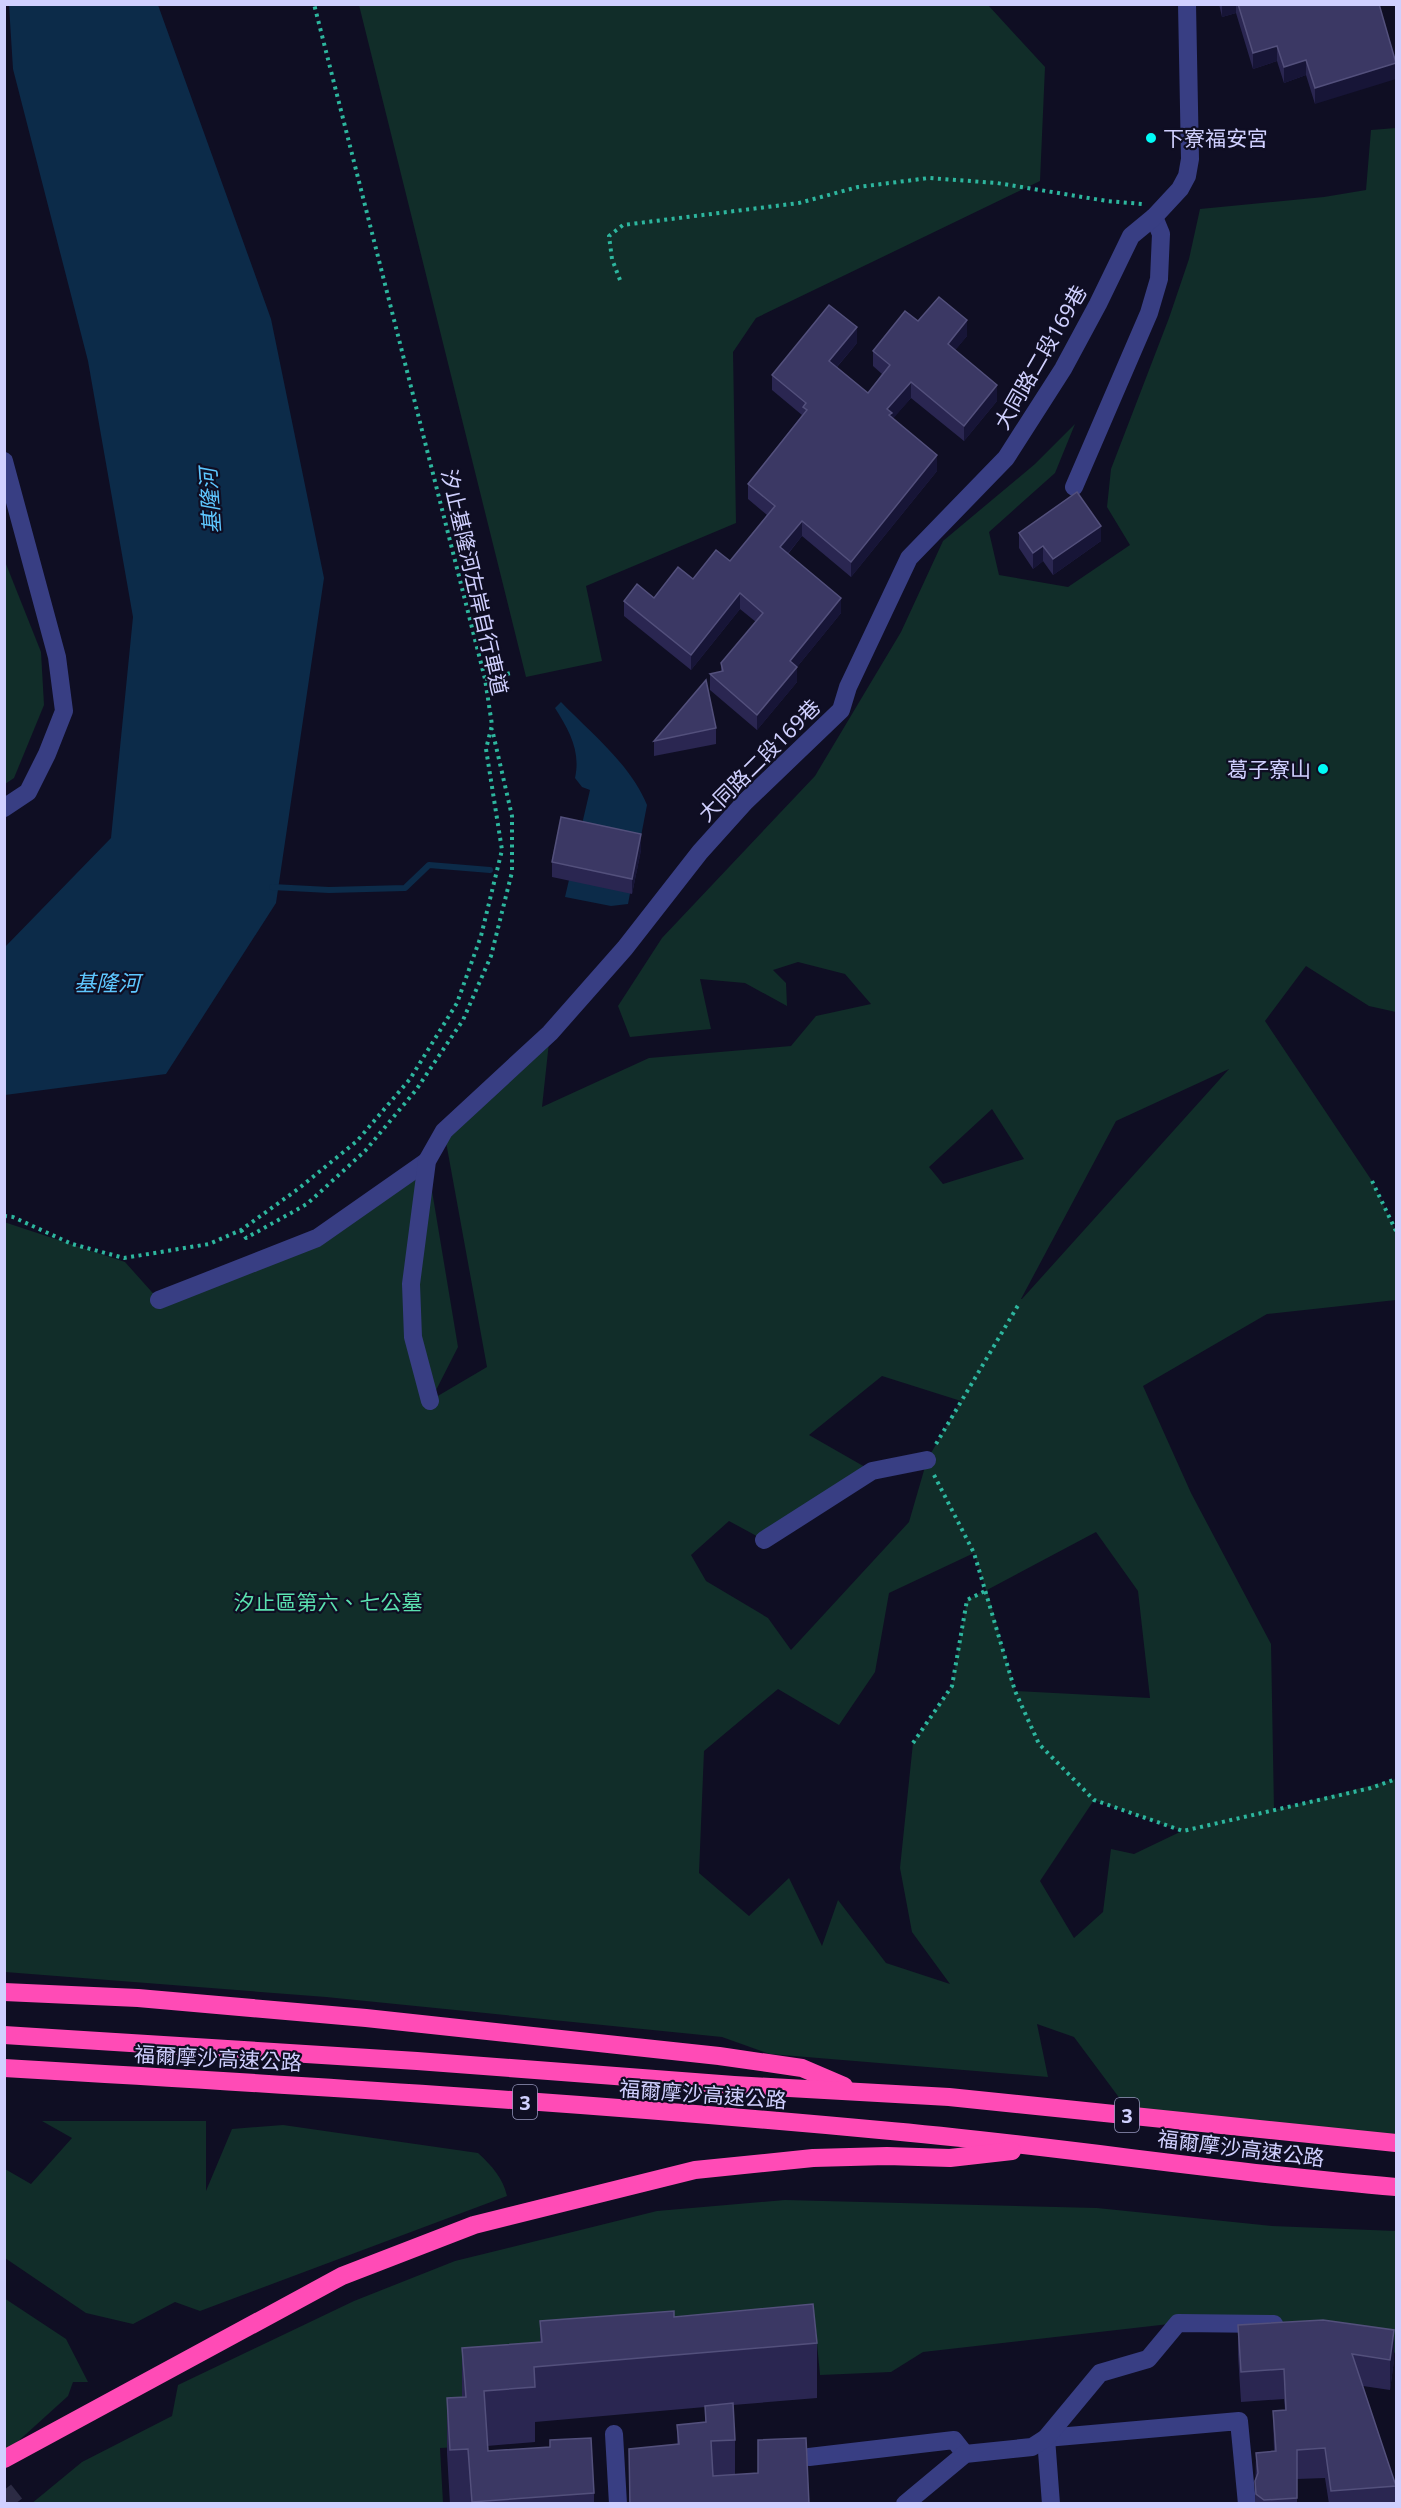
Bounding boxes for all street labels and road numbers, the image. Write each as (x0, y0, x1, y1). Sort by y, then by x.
street label: 大同路二段169巷 (987, 280, 1093, 434)
street label: 汐止基隆河左岸自行車道 (435, 466, 515, 698)
street label: 大同路二段169巷 (692, 693, 826, 827)
street label: 福爾摩沙高速公路 (133, 2040, 303, 2076)
street label: 福爾摩沙高速公路 (618, 2074, 788, 2114)
road number: 3 (513, 2085, 537, 2119)
road number: 3 (1115, 2098, 1139, 2132)
street label: 福爾摩沙高速公路 (1156, 2124, 1326, 2172)

